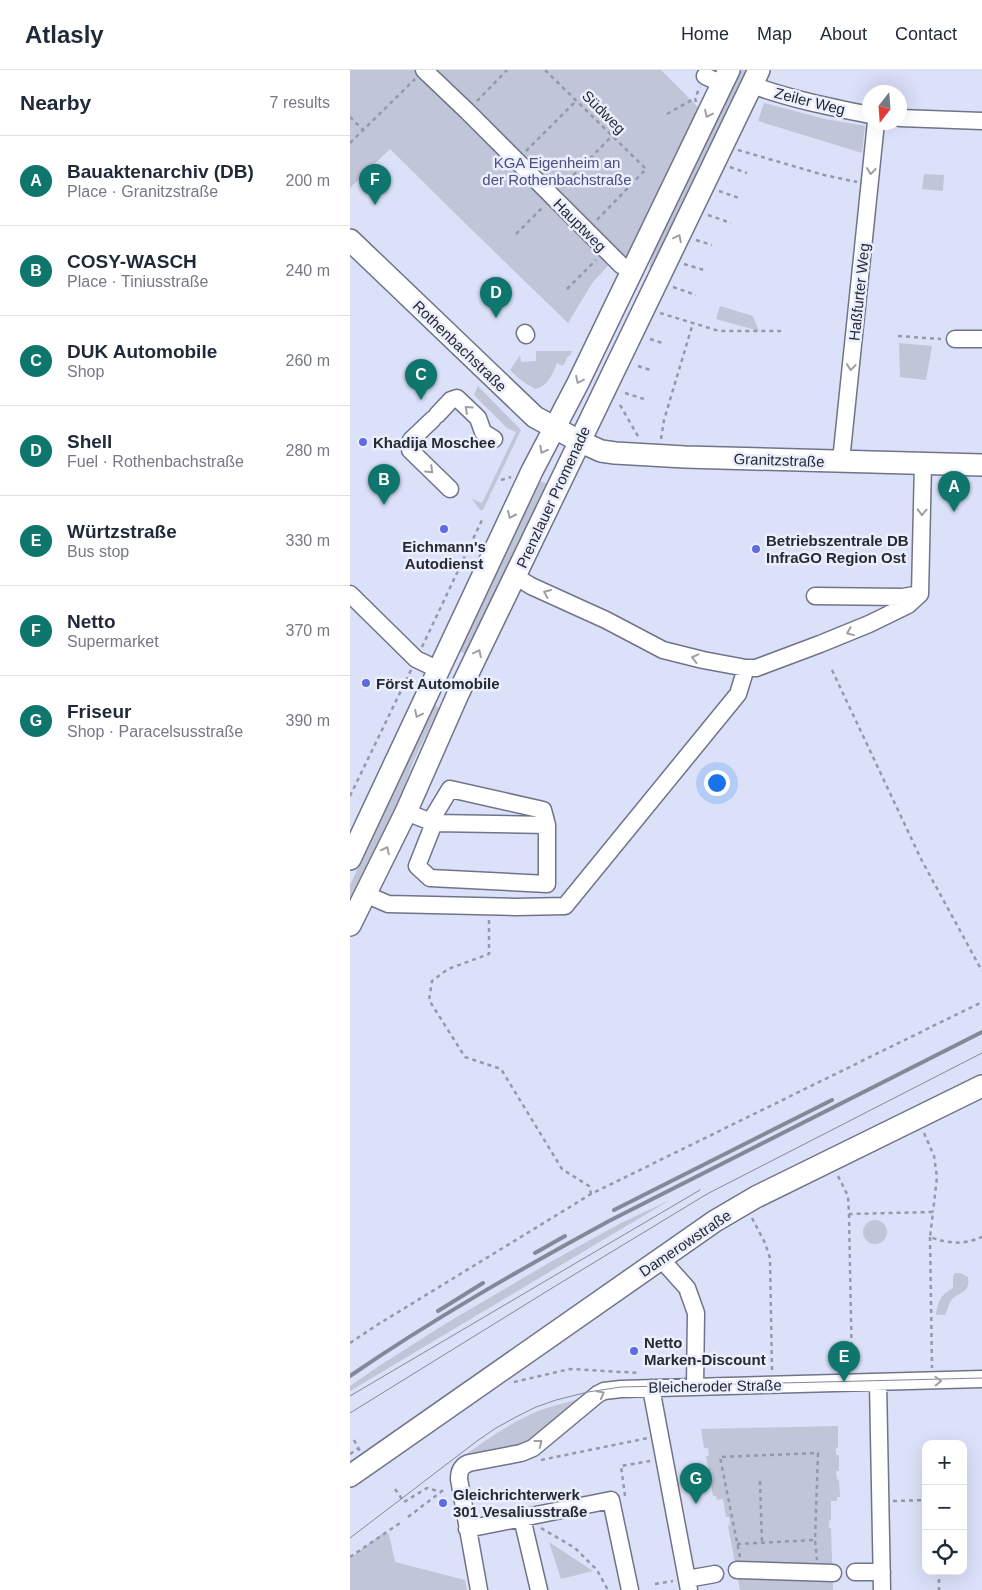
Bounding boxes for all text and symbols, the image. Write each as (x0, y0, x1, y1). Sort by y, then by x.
text: Atlasly (25, 21, 104, 48)
text: Home (681, 24, 729, 44)
text: Map (757, 24, 792, 44)
text: About (820, 24, 867, 44)
text: Contact (895, 24, 957, 44)
street label: Zeiler Weg (773, 84, 847, 118)
north arrow (862, 85, 907, 130)
street label: Südweg (579, 87, 629, 137)
text: Nearby (20, 91, 91, 114)
text: 7 results (270, 94, 330, 111)
one-way arrow (704, 109, 714, 118)
park label: KGA Eigenheim an der Rothenbachstraße (482, 154, 632, 188)
text: Bauaktenarchiv (DB) (67, 161, 254, 182)
pin: F (359, 164, 391, 205)
one-way arrow (866, 167, 877, 175)
text: A (30, 172, 42, 189)
text: 200 m (286, 172, 330, 189)
text: Place · Granitzstraße (67, 183, 218, 200)
street label: Hauptweg (550, 195, 610, 255)
one-way arrow (672, 234, 682, 243)
street label: Haßfurter Weg (845, 242, 873, 342)
text: COSY-WASCH (67, 251, 197, 272)
text: B (30, 262, 42, 279)
text: 240 m (286, 262, 330, 279)
text: Place · Tiniusstraße (67, 273, 208, 290)
pin: D (480, 277, 512, 318)
street label: Rothenbachstraße (410, 297, 510, 395)
text: DUK Automobile (67, 341, 217, 362)
text: C (30, 352, 42, 369)
text: 260 m (286, 352, 330, 369)
pin: C (405, 359, 437, 400)
text: Shop (67, 363, 104, 380)
one-way arrow (846, 364, 857, 372)
one-way arrow (575, 375, 586, 384)
one-way arrow (465, 406, 474, 415)
street label: Prenzlauer Promenade (513, 424, 593, 570)
text: Shell (67, 431, 112, 452)
place label: Khadija Moschee (373, 434, 496, 451)
marker: Khadija Moschee (357, 436, 369, 448)
text: D (30, 442, 42, 459)
text: 280 m (286, 442, 330, 459)
one-way arrow (539, 444, 549, 453)
street label: Granitzstraße (733, 450, 825, 470)
text: Fuel · Rothenbachstraße (67, 453, 244, 470)
pin: B (368, 464, 400, 505)
one-way arrow (424, 464, 433, 473)
pin: A (938, 471, 970, 512)
one-way arrow (917, 508, 927, 516)
one-way arrow (507, 510, 518, 519)
text: Würtzstraße (67, 521, 177, 542)
marker: Eichmann's Autodienst (438, 523, 450, 535)
text: E (31, 532, 41, 549)
text: 330 m (286, 532, 330, 549)
place label: Betriebszentrale DB InfraGO Region Ost (766, 532, 909, 566)
place label: Eichmann's Autodienst (402, 538, 486, 572)
text: Bus stop (67, 543, 129, 560)
marker: Betriebszentrale DB InfraGO Region Ost (750, 543, 762, 555)
one-way arrow (543, 589, 552, 600)
text: Netto (67, 611, 116, 632)
text: F (31, 622, 41, 639)
text: 370 m (286, 622, 330, 639)
one-way arrow (846, 626, 855, 636)
text: Supermarket (67, 633, 159, 650)
one-way arrow (472, 649, 482, 658)
one-way arrow (690, 653, 699, 664)
place label: Först Automobile (376, 675, 500, 692)
marker: Först Automobile (360, 677, 372, 689)
text: Friseur (67, 701, 131, 722)
one-way arrow (414, 709, 425, 718)
text: G (30, 712, 42, 729)
text: 390 m (286, 712, 330, 729)
text: Shop · Paracelsusstraße (67, 723, 243, 740)
your location (704, 770, 730, 796)
one-way arrow (380, 846, 390, 855)
street label: Damerowstraße (636, 1206, 734, 1280)
place label: Netto Marken-Discount (644, 1334, 766, 1368)
pin: E (828, 1341, 860, 1382)
marker: Netto Marken-Discount (628, 1345, 640, 1357)
one-way arrow (934, 1375, 942, 1386)
street label: Bleicheroder Straße (648, 1376, 782, 1396)
one-way arrow (595, 1391, 604, 1401)
one-way arrow (533, 1440, 543, 1449)
map controls (922, 1440, 967, 1575)
button: + (922, 1440, 967, 1485)
pin: G (680, 1463, 712, 1504)
button: − (922, 1485, 967, 1530)
place label: Gleichrichterwerk 301 Vesaliusstraße (453, 1486, 587, 1520)
marker: Gleichrichterwerk 301 Vesaliusstraße (437, 1497, 449, 1509)
button: locate (922, 1530, 967, 1575)

